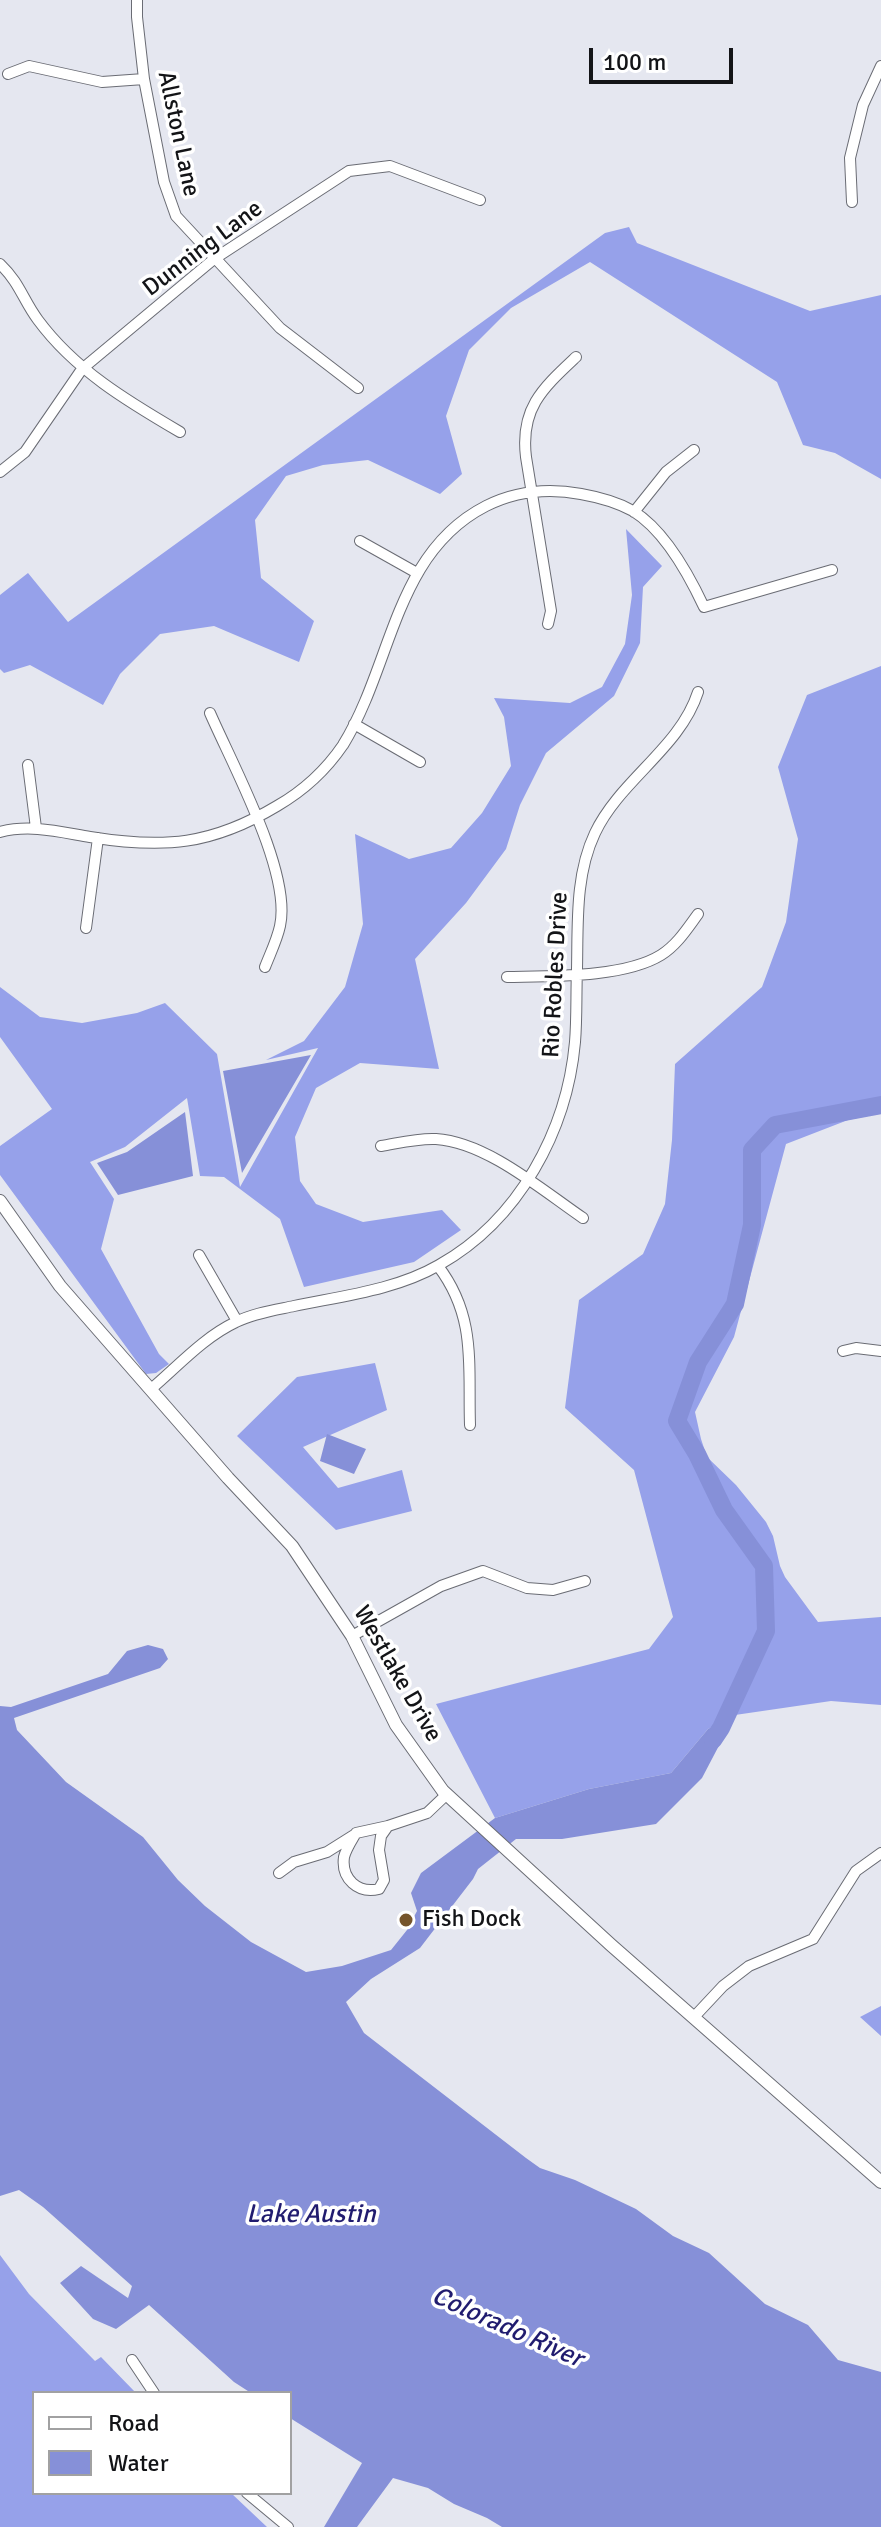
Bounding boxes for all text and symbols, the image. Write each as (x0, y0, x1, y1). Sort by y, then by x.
scale bar (593, 32, 737, 82)
text: 100 m (603, 47, 666, 77)
street label: Allston Lane (151, 69, 205, 199)
street label: Dunning Lane (138, 195, 268, 303)
street label: Rio Robles Drive (537, 891, 575, 1059)
street label: Westlake Drive (346, 1601, 448, 1747)
place label: Fish Dock (422, 1906, 521, 1934)
marker: Fish Dock (397, 1911, 415, 1929)
water label: Lake Austin (246, 2199, 376, 2231)
water label: Colorado River (427, 2281, 587, 2375)
legend (32, 2391, 292, 2495)
text: Road (108, 2408, 159, 2438)
text: Water (108, 2448, 168, 2478)

